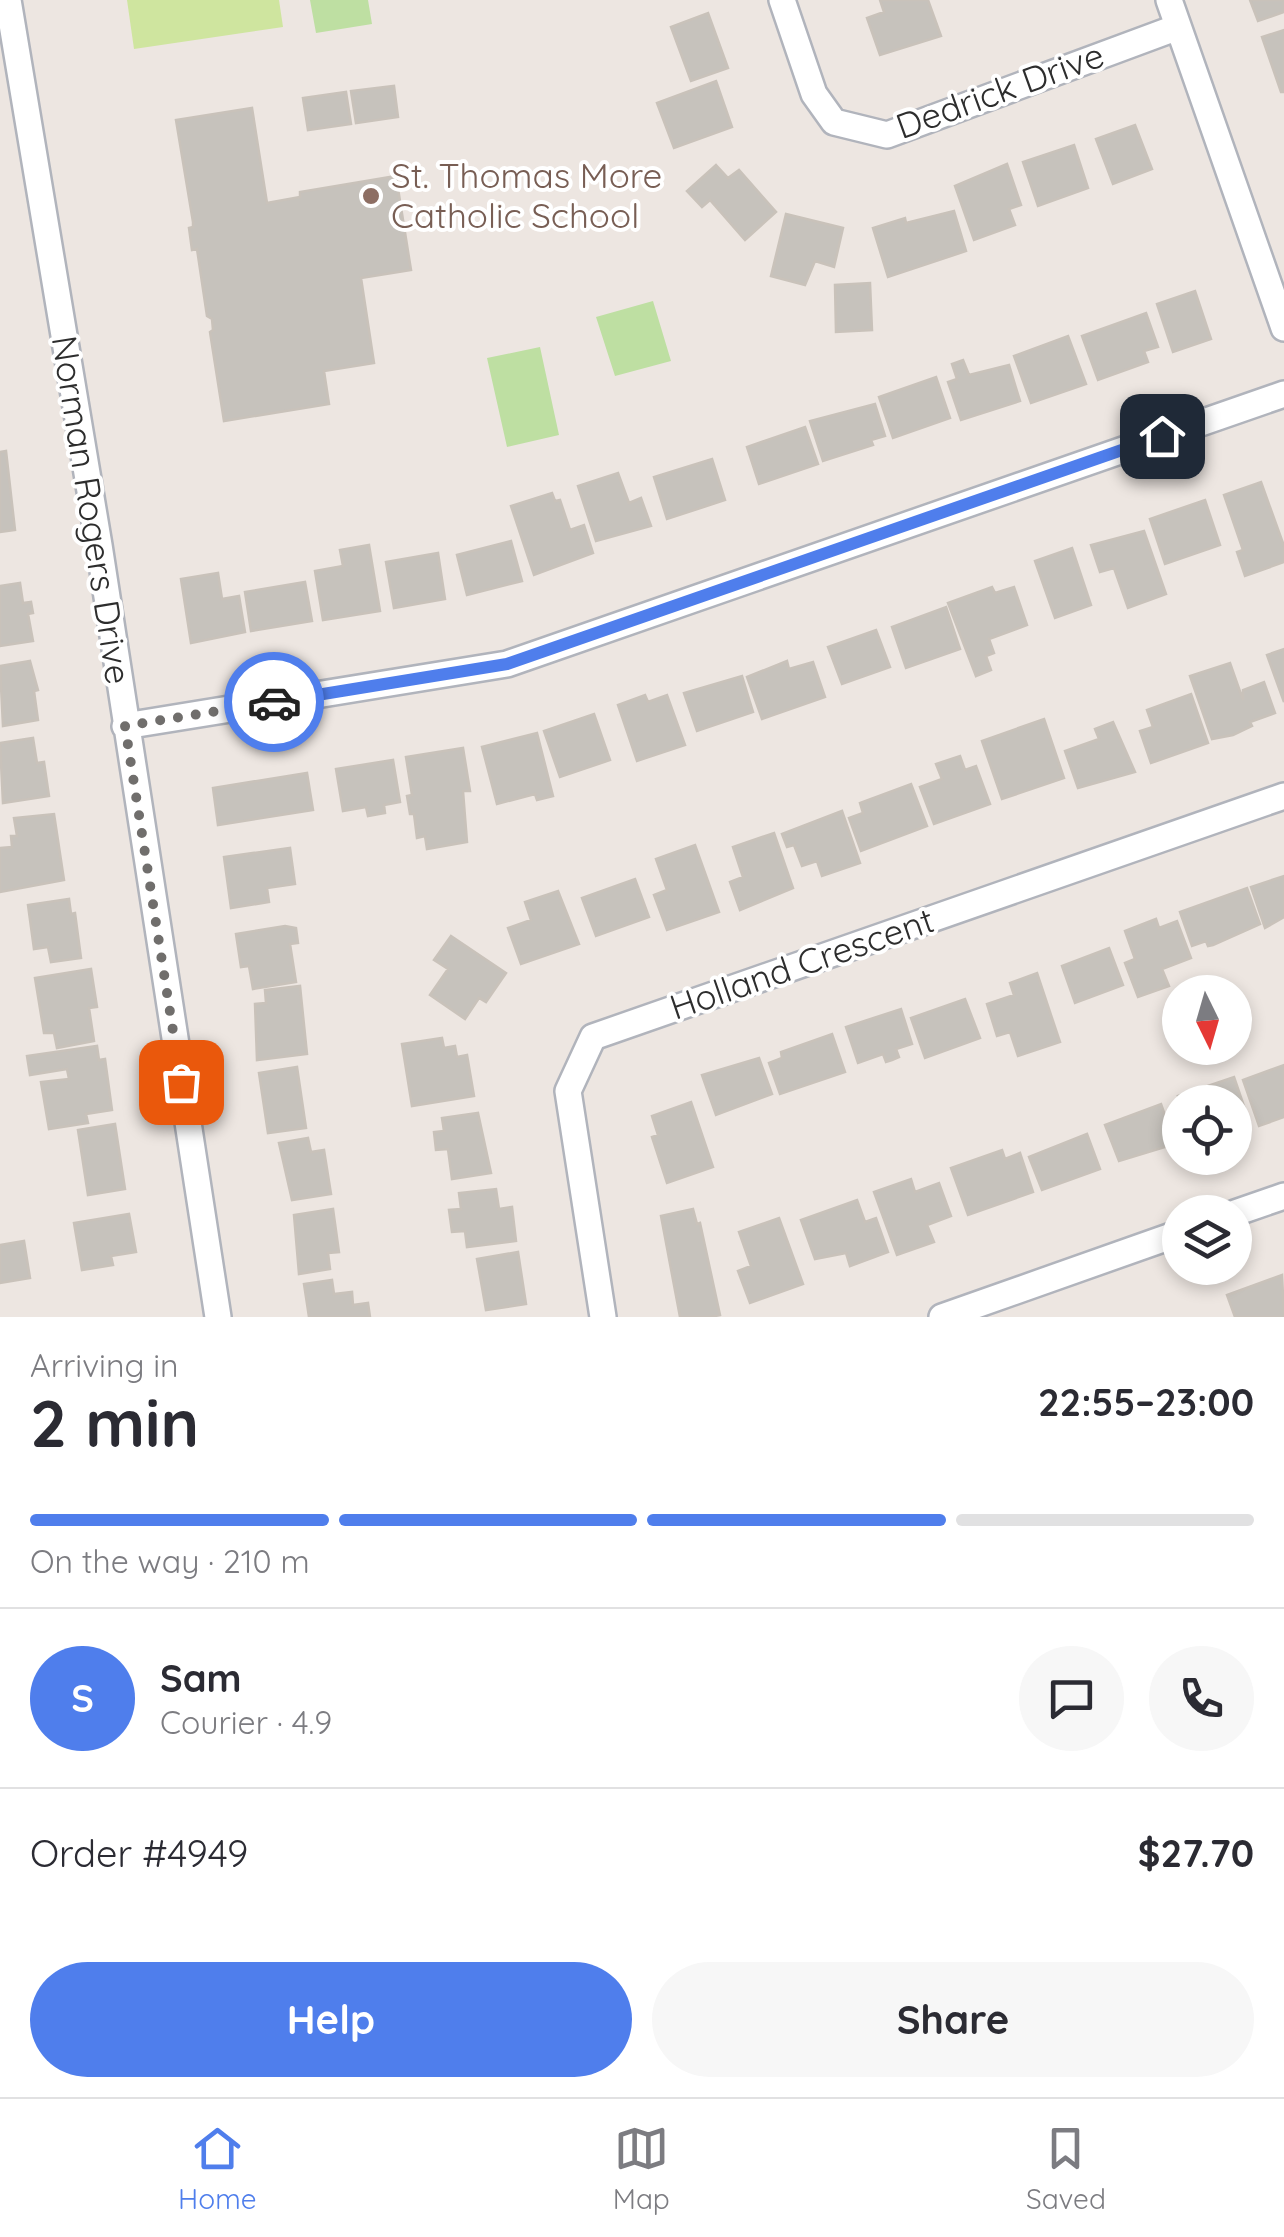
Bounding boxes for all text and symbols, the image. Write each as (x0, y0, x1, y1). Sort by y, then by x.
street label: Dedrick Drive (890, 32, 1110, 148)
place label: St. Thomas More Catholic School (391, 153, 662, 237)
marker: St. Thomas More Catholic School (360, 185, 382, 207)
street label: Norman Rogers Drive (43, 333, 141, 687)
pin (1120, 394, 1205, 479)
icon: home (1135, 409, 1190, 464)
courier (224, 652, 324, 752)
icon: car (247, 675, 302, 730)
street label: Holland Crescent (664, 897, 940, 1029)
north arrow (1162, 975, 1252, 1065)
map controls (1162, 975, 1252, 1285)
pin (139, 1040, 224, 1125)
icon: bag (154, 1055, 209, 1110)
button: locate (1162, 1085, 1252, 1175)
button: layers (1162, 1195, 1252, 1285)
text: Arriving in (30, 1345, 179, 1385)
text: 22:55–23:00 (1038, 1378, 1254, 1426)
text: 2 min (30, 1382, 199, 1463)
text: On the way · 210 m (30, 1541, 310, 1581)
button: chat (1019, 1646, 1124, 1751)
button: phone (1149, 1646, 1254, 1751)
text: Sam (160, 1654, 242, 1702)
text: S (71, 1674, 94, 1722)
text: Courier · 4.9 (160, 1702, 332, 1742)
text: Order #4949 (30, 1829, 248, 1877)
text: $27.70 (1138, 1829, 1254, 1877)
button: Help (30, 1962, 632, 2077)
button: Share (652, 1962, 1254, 2077)
tab: Home (178, 2121, 257, 2216)
tab: Map (613, 2121, 670, 2216)
tab: Saved (1026, 2121, 1106, 2216)

